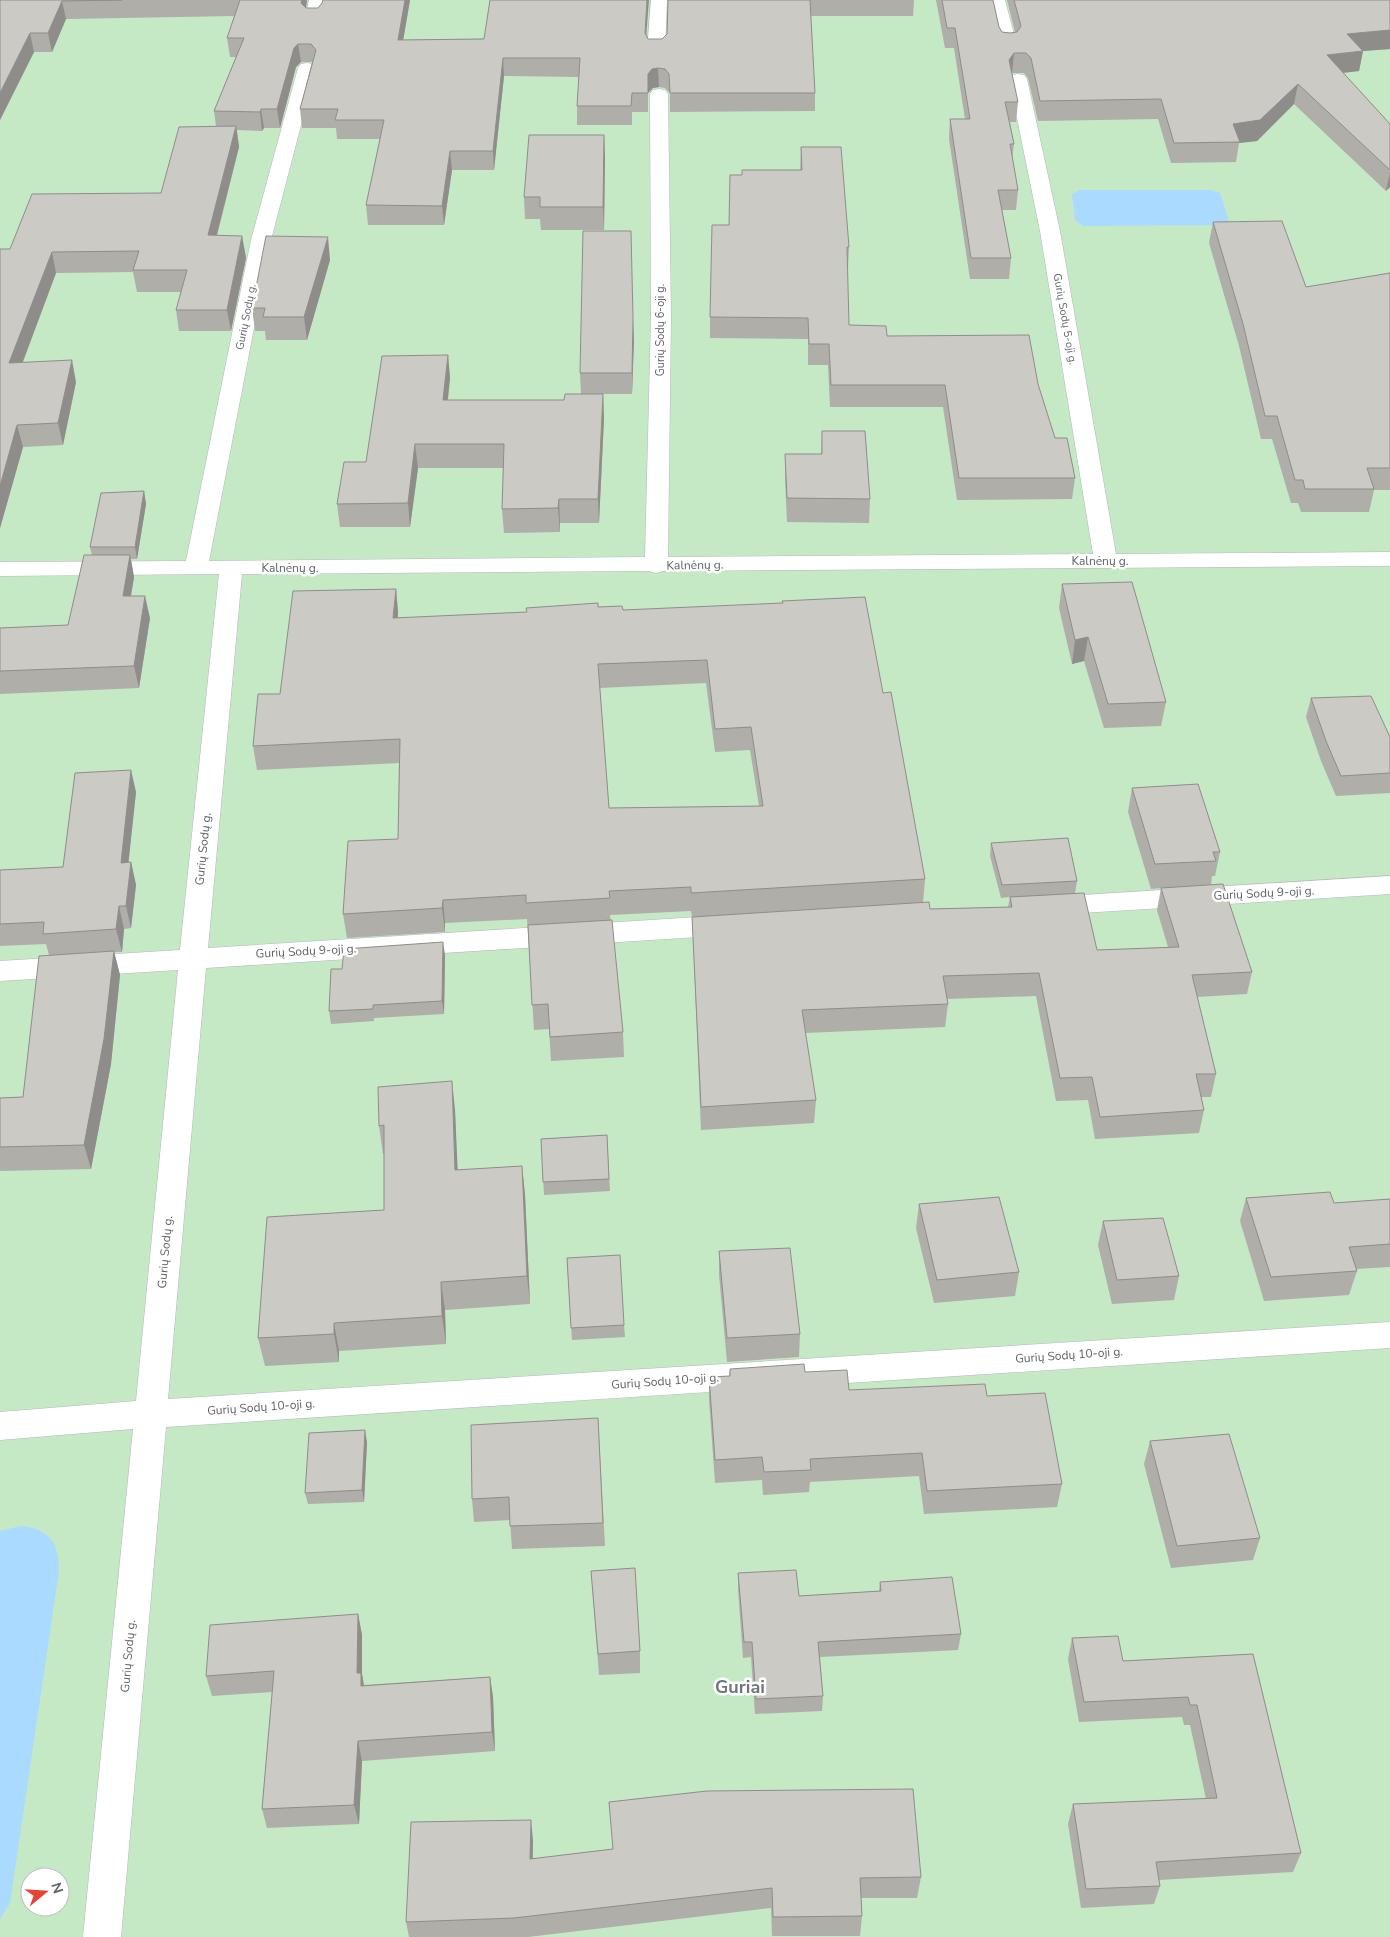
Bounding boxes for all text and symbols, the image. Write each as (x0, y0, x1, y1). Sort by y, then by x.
street label: Gurių Sodų 5-oji g. (1050, 272, 1080, 366)
street label: Gurių Sodų g. (232, 283, 260, 351)
street label: Gurių Sodų 6-oji g. (653, 284, 668, 376)
street label: Kalnėnų g. (1071, 553, 1129, 569)
street label: Kalnėnų g. (666, 557, 724, 573)
street label: Kalnėnų g. (261, 560, 319, 576)
street label: Gurių Sodų g. (191, 812, 215, 886)
street label: Gurių Sodų 9-oji g. (1213, 882, 1315, 904)
street label: Gurių Sodų 9-oji g. (255, 940, 357, 962)
street label: Gurių Sodų g. (154, 1215, 176, 1289)
street label: Gurių Sodų 10-oji g. (1015, 1343, 1123, 1367)
street label: Gurių Sodų 10-oji g. (611, 1369, 719, 1393)
street label: Gurių Sodų 10-oji g. (207, 1395, 315, 1419)
street label: Gurių Sodų g. (117, 1619, 139, 1693)
district label: Guriai (715, 1675, 765, 1699)
north arrow (20, 1867, 70, 1917)
text: N (46, 1880, 68, 1896)

